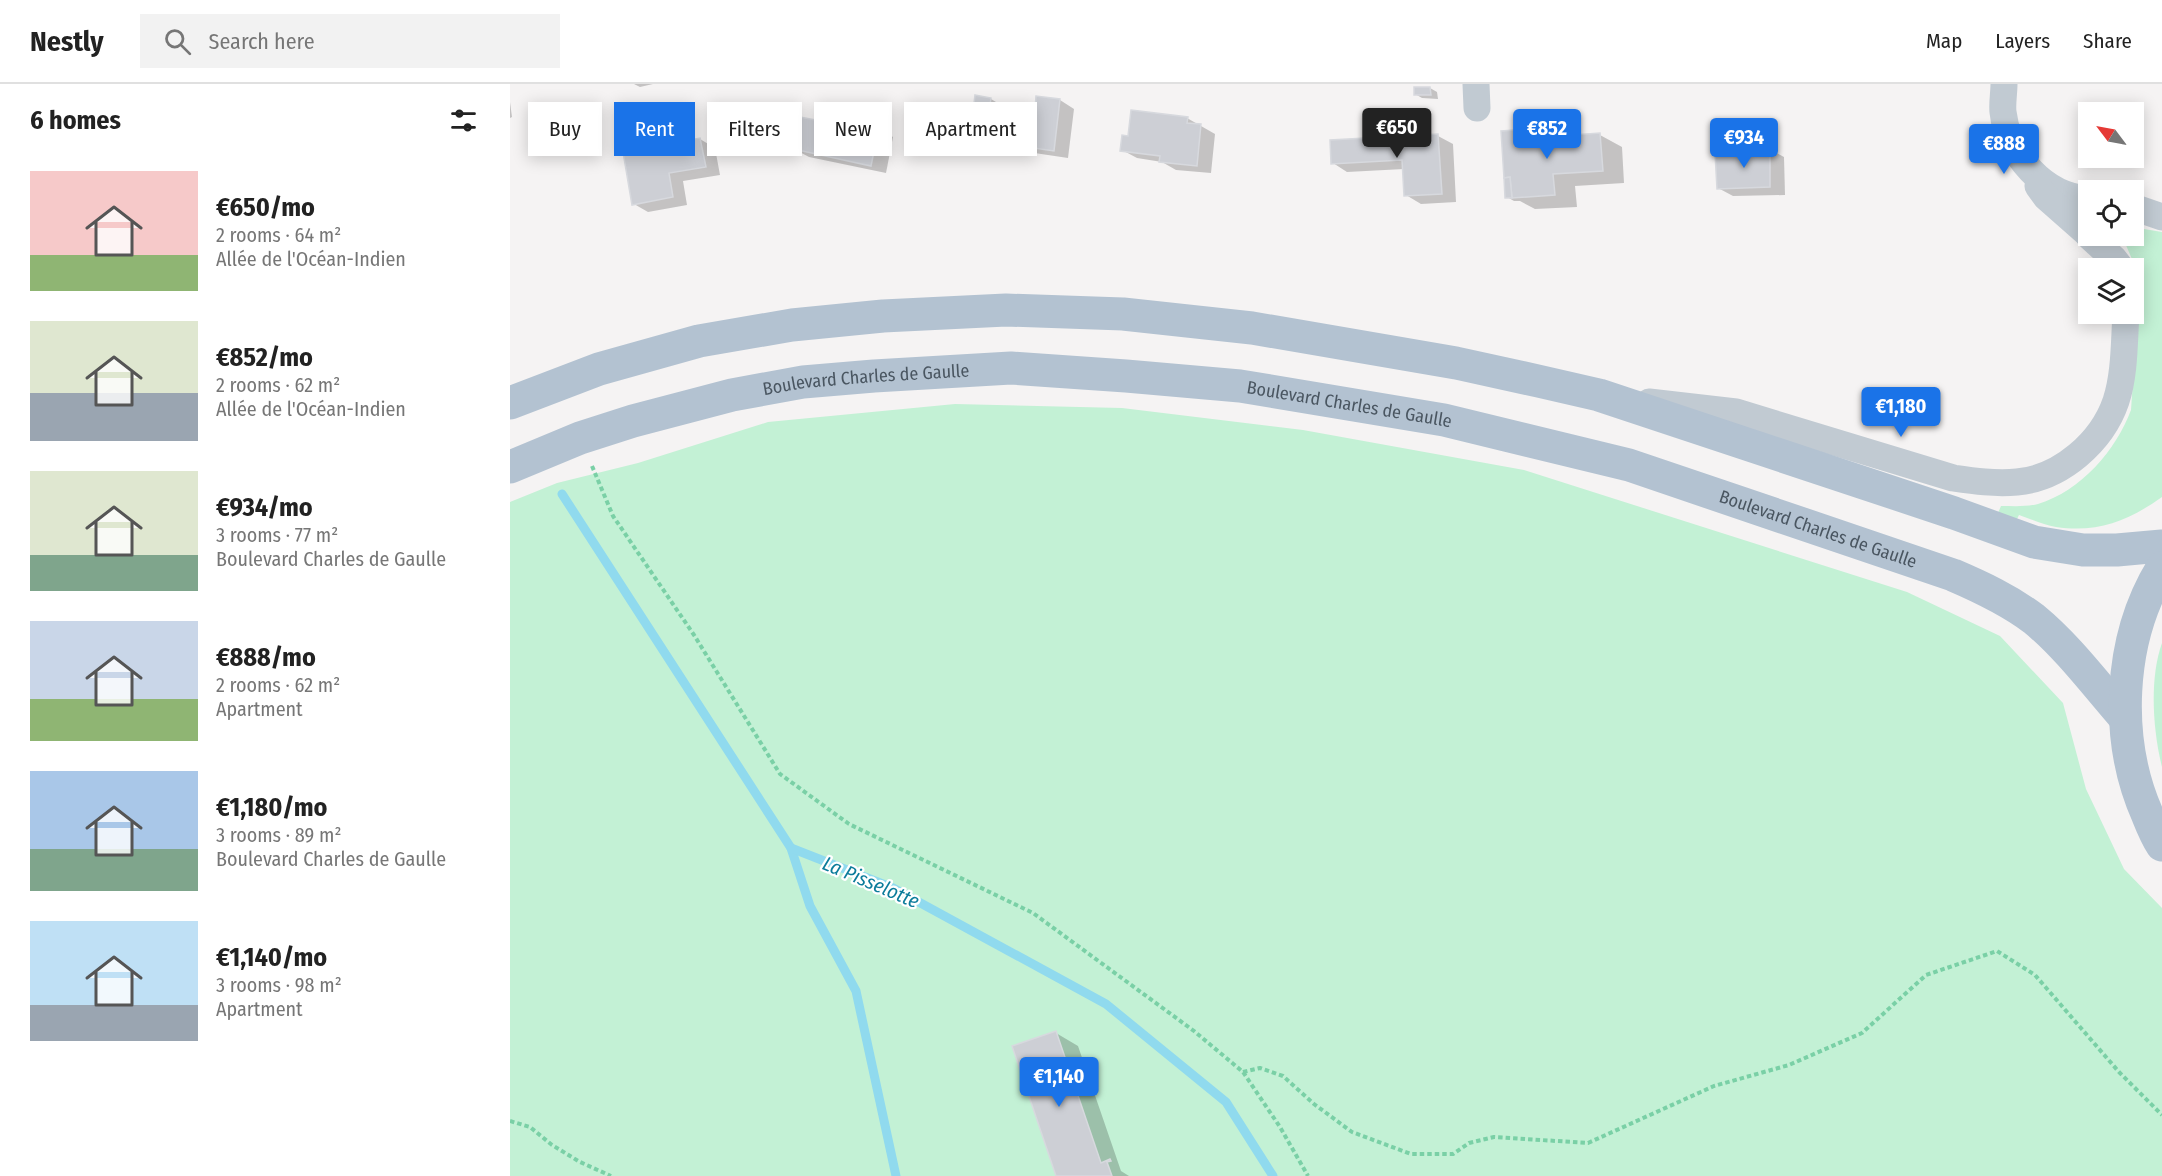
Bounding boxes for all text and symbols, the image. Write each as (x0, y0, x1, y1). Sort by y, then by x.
search box (140, 14, 560, 68)
text: Nestly (30, 25, 104, 58)
icon: search (161, 25, 194, 58)
text: Search here (209, 28, 315, 55)
text: Map (1926, 28, 1962, 54)
text: Layers (1995, 28, 2050, 54)
text: Share (2083, 28, 2132, 54)
chip: Buy (528, 102, 602, 156)
chip: Rent (614, 102, 695, 156)
chip: Filters (707, 102, 802, 156)
chip: New (814, 102, 892, 156)
chip: Apartment (904, 102, 1037, 156)
north arrow (2078, 102, 2144, 168)
map controls (2078, 102, 2144, 324)
icon: filters (447, 104, 480, 137)
text: 6 homes (30, 105, 121, 136)
pin: €650 (1361, 108, 1433, 159)
pin: €852 (1511, 109, 1583, 160)
text: €650 (1376, 115, 1418, 139)
text: €852 (1527, 116, 1567, 140)
pin: €934 (1708, 118, 1780, 169)
pin: €888 (1968, 124, 2040, 175)
text: €934 (1724, 125, 1764, 149)
text: €888 (1983, 131, 2025, 155)
button: locate (2078, 180, 2144, 246)
text: €650/mo (216, 192, 315, 223)
icon: home (78, 195, 150, 267)
text: 2 rooms · 64 m² (216, 223, 341, 247)
text: Allée de l'Océan-Indien (216, 247, 406, 271)
button: layers (2078, 258, 2144, 324)
text: €852/mo (216, 342, 313, 373)
icon: home (78, 345, 150, 417)
street label: Boulevard Charles de Gaulle (761, 359, 970, 400)
text: 2 rooms · 62 m² (216, 373, 340, 397)
street label: Boulevard Charles de Gaulle (1245, 376, 1454, 433)
pin: €1,180 (1852, 387, 1950, 438)
text: €1,180 (1875, 394, 1927, 418)
text: Allée de l'Océan-Indien (216, 397, 406, 421)
street label: Boulevard Charles de Gaulle (1716, 485, 1920, 573)
text: €934/mo (216, 492, 313, 523)
icon: home (78, 495, 150, 567)
text: 3 rooms · 77 m² (216, 523, 338, 547)
text: Boulevard Charles de Gaulle (216, 547, 446, 571)
text: €888/mo (216, 642, 316, 673)
icon: home (78, 645, 150, 717)
text: 2 rooms · 62 m² (216, 673, 340, 697)
text: Apartment (216, 697, 303, 721)
text: €1,180/mo (216, 792, 327, 823)
icon: home (78, 795, 150, 867)
text: 3 rooms · 89 m² (216, 823, 341, 847)
text: Boulevard Charles de Gaulle (216, 847, 446, 871)
water label: La Pisselotte (819, 851, 923, 913)
text: €1,140/mo (216, 942, 327, 973)
icon: home (78, 945, 150, 1017)
text: 3 rooms · 98 m² (216, 973, 342, 997)
text: Apartment (216, 997, 303, 1021)
pin: €1,140 (1010, 1057, 1108, 1108)
text: €1,140 (1034, 1064, 1084, 1088)

